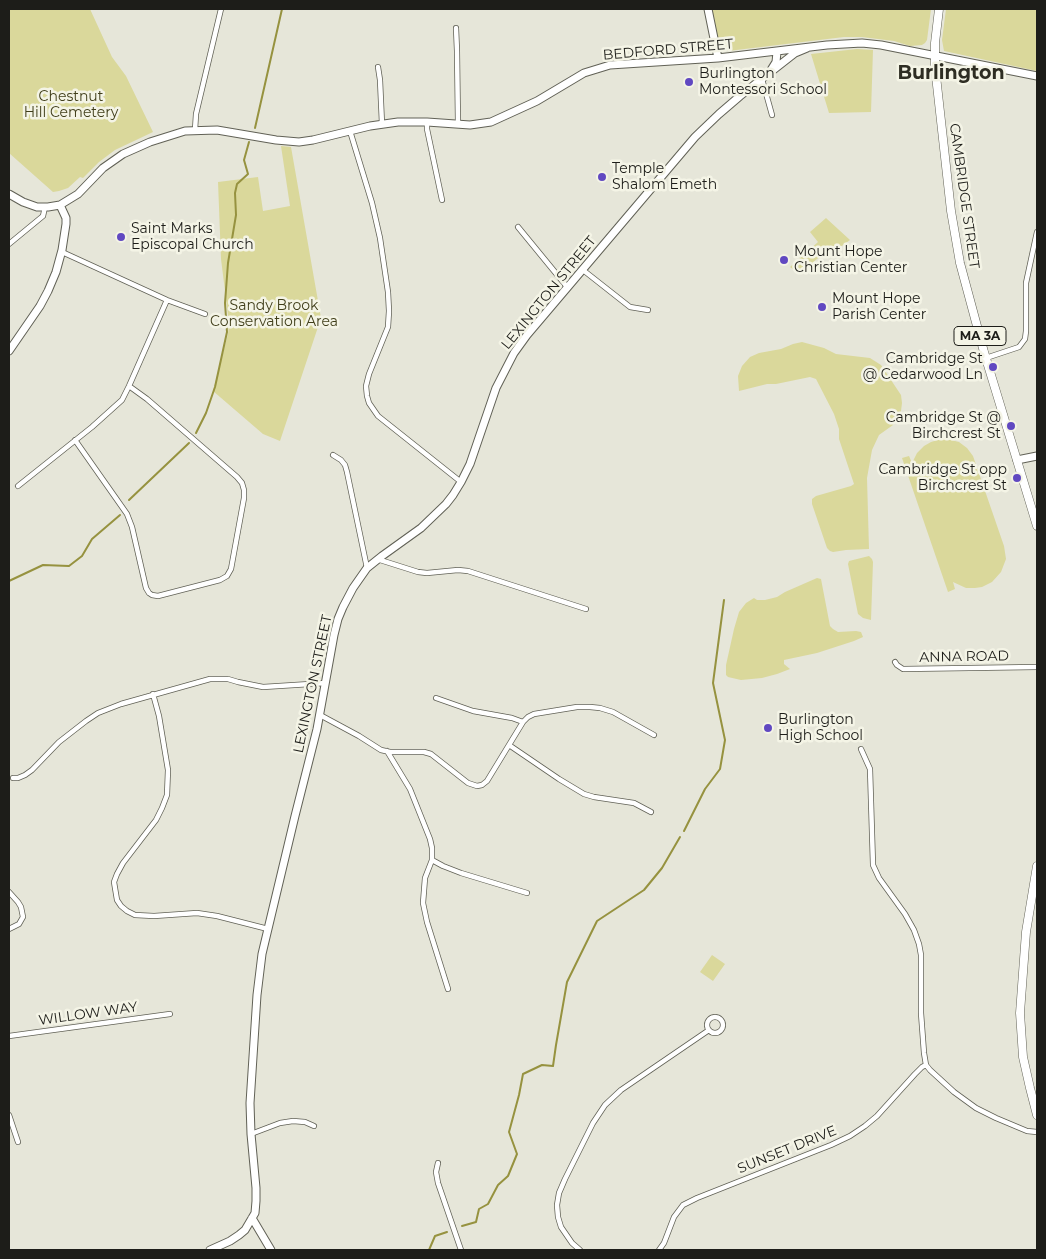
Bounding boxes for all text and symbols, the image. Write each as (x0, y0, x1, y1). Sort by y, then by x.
street label: BEDFORD STREET (602, 36, 734, 64)
district label: Burlington (897, 62, 1005, 84)
place label: Burlington Montessori School (699, 66, 827, 98)
marker: Burlington Montessori School (683, 76, 695, 88)
park label: Chestnut Hill Cemetery (24, 89, 118, 121)
street label: CAMBRIDGE STREET (945, 122, 983, 270)
place label: Temple Shalom Emeth (612, 161, 717, 193)
marker: Temple Shalom Emeth (596, 171, 608, 183)
place label: Saint Marks Episcopal Church (131, 221, 254, 253)
marker: Saint Marks Episcopal Church (115, 231, 127, 243)
street label: LEXINGTON STREET (498, 233, 600, 353)
place label: Mount Hope Christian Center (794, 244, 907, 276)
marker: Mount Hope Christian Center (778, 254, 790, 266)
place label: Mount Hope Parish Center (832, 291, 926, 324)
park label: Sandy Brook Conservation Area (210, 298, 338, 331)
marker: Mount Hope Parish Center (816, 301, 828, 313)
road number: MA 3A (954, 326, 1006, 346)
place label: Cambridge St @ Cedarwood Ln (863, 351, 983, 384)
marker: Cambridge St @ Cedarwood Ln (987, 361, 999, 373)
place label: Cambridge St @ Birchcrest St (886, 410, 1001, 442)
marker: Cambridge St @ Birchcrest St (1005, 420, 1017, 432)
place label: Cambridge St opp Birchcrest St (878, 462, 1007, 494)
marker: Cambridge St opp Birchcrest St (1011, 472, 1023, 484)
street label: LEXINGTON STREET (290, 613, 336, 755)
street label: ANNA ROAD (919, 648, 1009, 666)
place label: Burlington High School (778, 712, 863, 744)
marker: Burlington High School (762, 722, 774, 734)
street label: WILLOW WAY (37, 999, 139, 1029)
street label: SUNSET DRIVE (735, 1122, 839, 1178)

